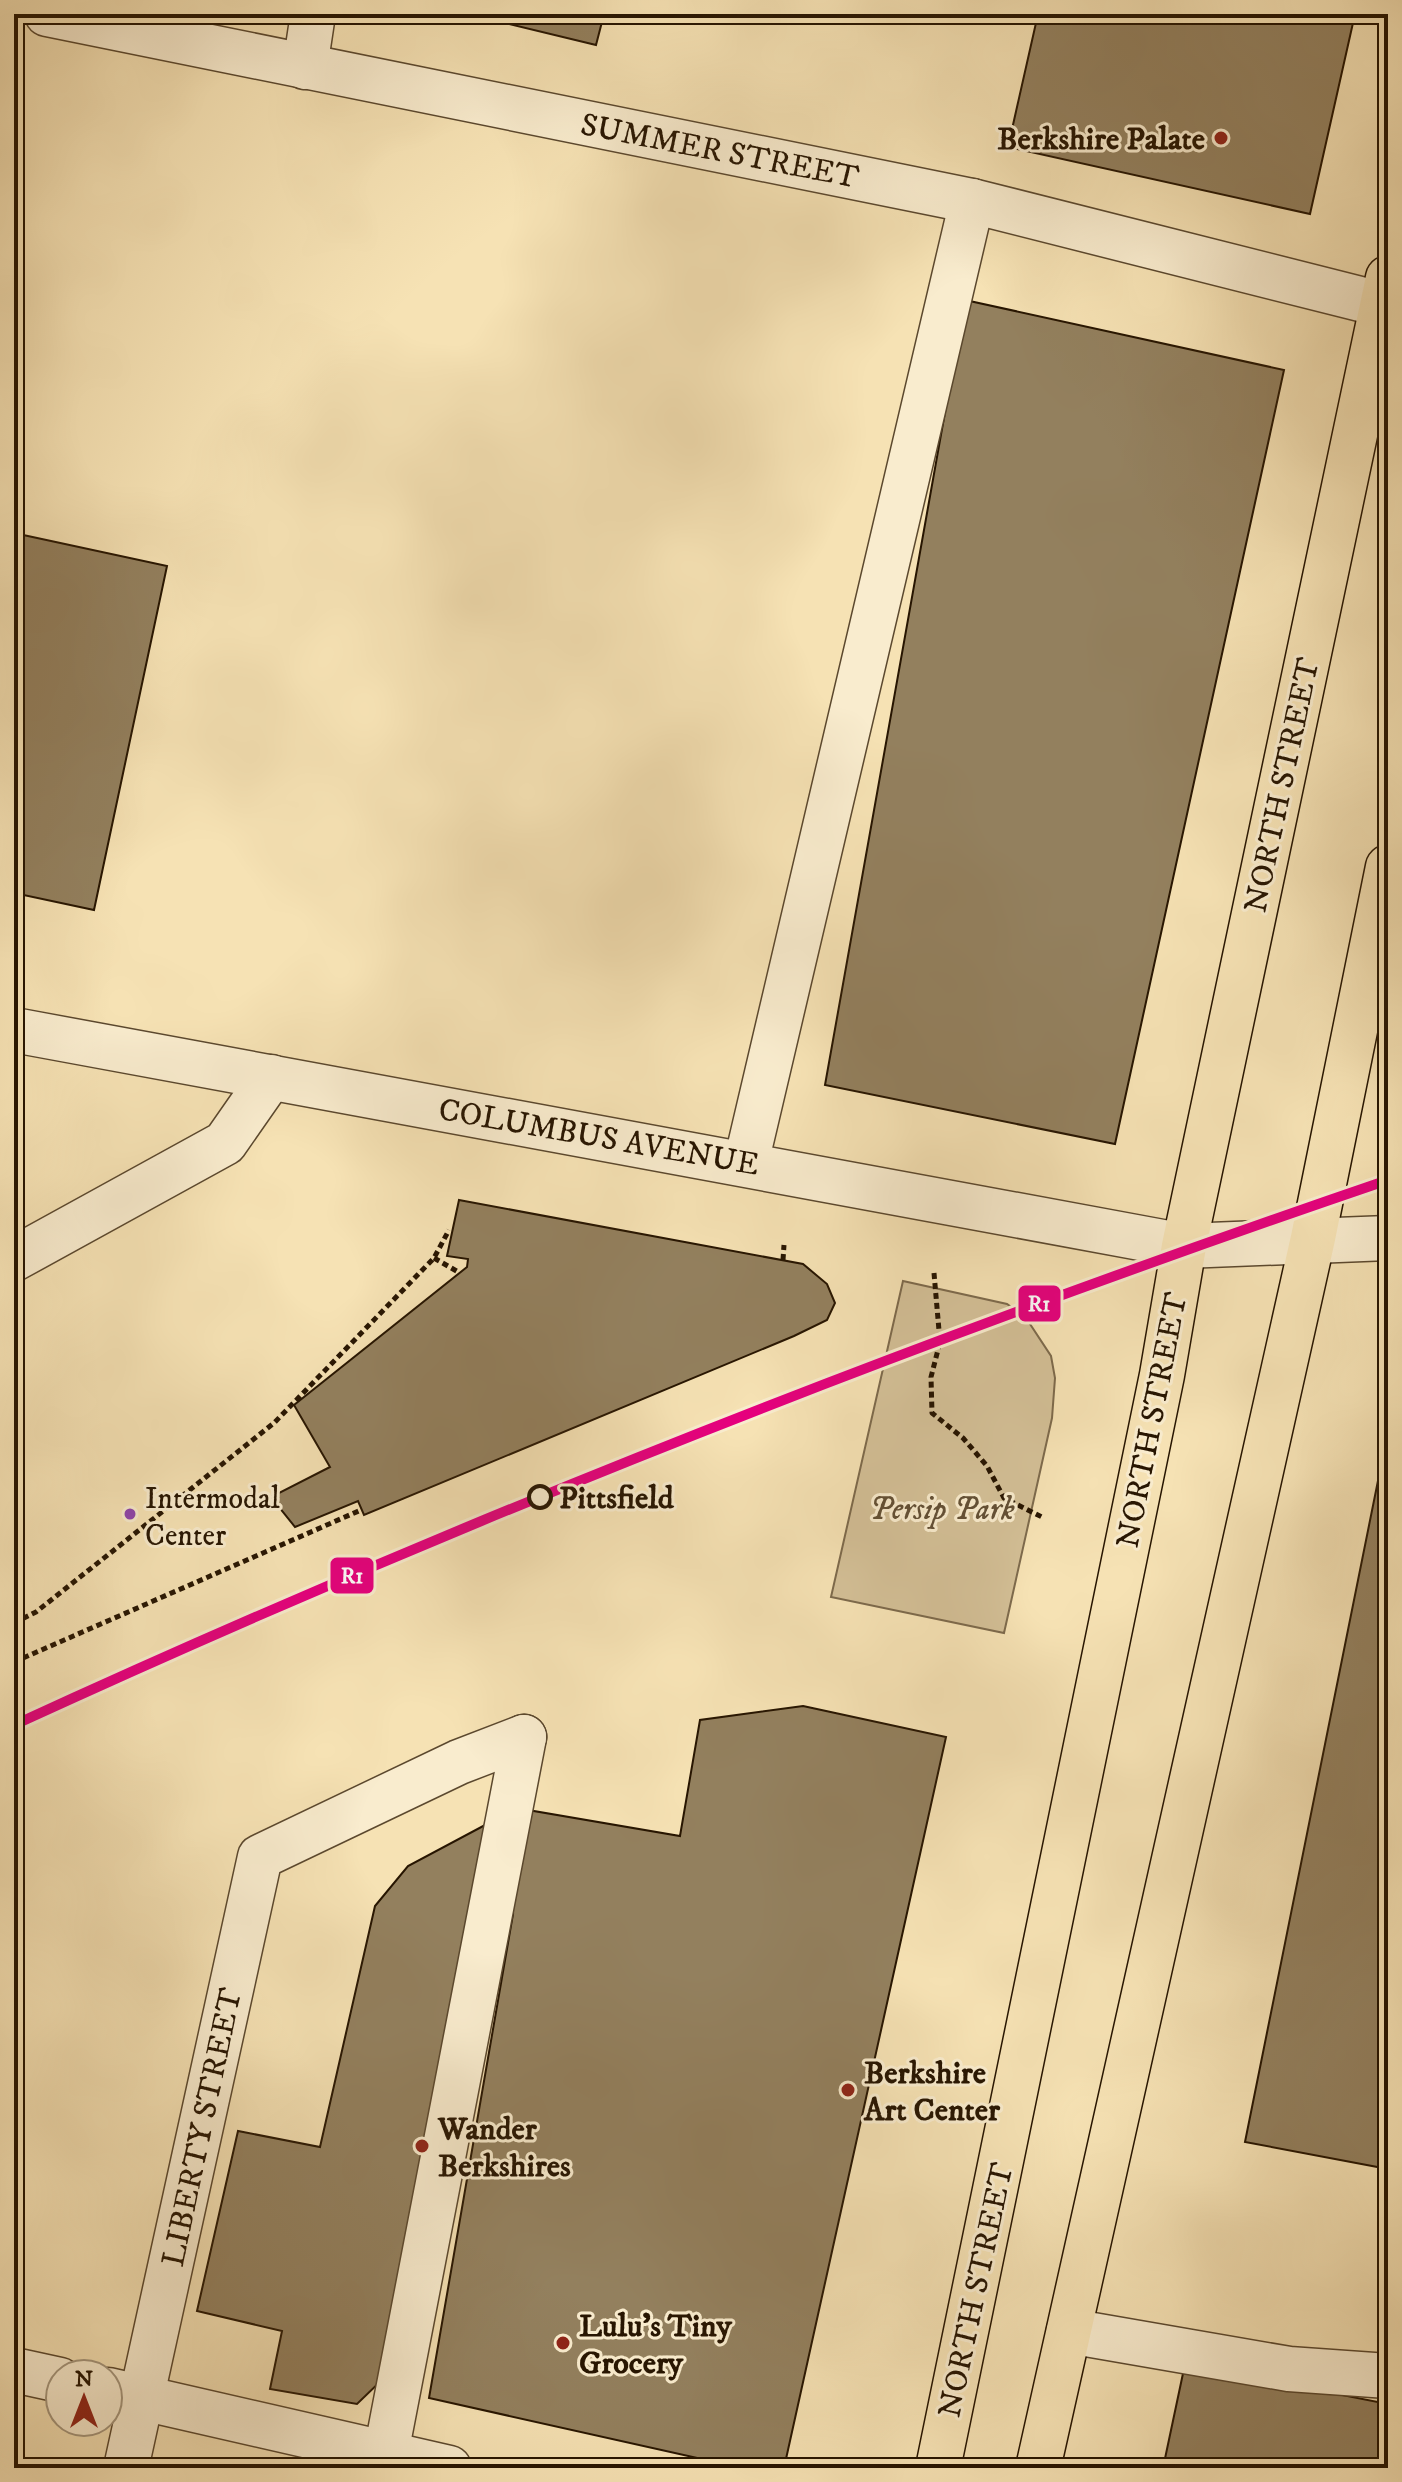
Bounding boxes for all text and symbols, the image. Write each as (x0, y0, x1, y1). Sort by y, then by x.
street label: SUMMER STREET (577, 105, 862, 199)
place label: Berkshire Palate (997, 120, 1205, 160)
marker: Berkshire Palate (1212, 129, 1230, 147)
street label: NORTH STREET (1236, 654, 1329, 916)
street label: COLUMBUS AVENUE (435, 1090, 762, 1186)
line badge: R1 (1017, 1284, 1062, 1323)
street label: NORTH STREET (1109, 1289, 1197, 1552)
text: R1 (1028, 1291, 1050, 1318)
place label: Pittsfield (559, 1479, 675, 1519)
place label: Intermodal Center (145, 1481, 280, 1555)
marker: Pittsfield (528, 1485, 552, 1509)
park label: Persip Park (869, 1490, 1015, 1530)
marker: Intermodal Center (122, 1506, 138, 1522)
line badge: R1 (329, 1556, 375, 1595)
text: R1 (341, 1563, 363, 1590)
street label: LIBERTY STREET (154, 1985, 252, 2270)
place label: Berkshire Art Center (863, 2054, 1001, 2131)
marker: Berkshire Art Center (839, 2081, 857, 2099)
place label: Wander Berkshires (437, 2110, 571, 2187)
marker: Wander Berkshires (413, 2137, 431, 2155)
street label: NORTH STREET (930, 2159, 1023, 2421)
place label: Lulu's Tiny Grocery (579, 2307, 733, 2384)
marker: Lulu's Tiny Grocery (554, 2334, 572, 2352)
north arrow (44, 2358, 124, 2438)
text: N (75, 2366, 93, 2393)

